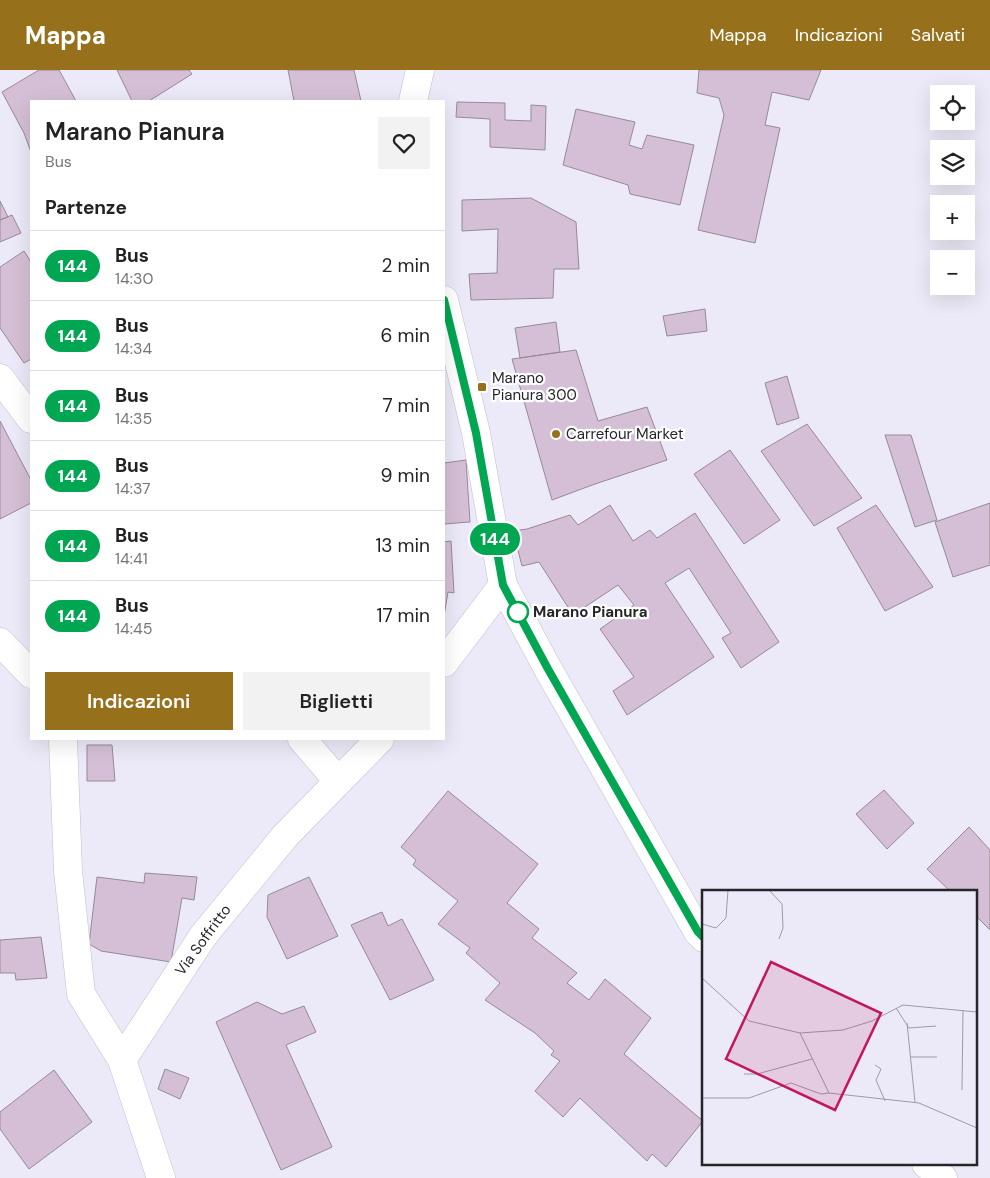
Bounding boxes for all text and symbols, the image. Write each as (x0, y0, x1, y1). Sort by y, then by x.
text: Mappa (25, 20, 106, 51)
text: Mappa (709, 23, 767, 47)
text: Indicazioni (795, 23, 883, 47)
text: Salvati (911, 23, 965, 47)
map controls (930, 85, 975, 295)
button: locate (930, 85, 975, 130)
text: Marano Pianura (45, 116, 225, 147)
button: heart (378, 117, 430, 169)
button: layers (930, 140, 975, 185)
text: Bus (45, 151, 72, 172)
text: Partenze (45, 195, 127, 220)
button: + (930, 195, 975, 240)
text: Bus (115, 243, 149, 268)
button: − (930, 250, 975, 295)
text: 2 min (382, 253, 430, 278)
text: 144 (58, 254, 87, 278)
text: 14:30 (115, 268, 153, 289)
text: Bus (115, 313, 149, 338)
text: 6 min (381, 323, 430, 348)
text: 144 (58, 324, 87, 348)
text: 14:34 (115, 338, 152, 359)
place label: Marano Pianura 300 (492, 368, 577, 405)
marker: Marano Pianura 300 (476, 381, 488, 393)
text: Bus (115, 383, 149, 408)
text: 7 min (382, 393, 430, 418)
text: 144 (58, 394, 87, 418)
text: 14:35 (115, 408, 152, 429)
place label: Carrefour Market (566, 424, 684, 444)
marker: Carrefour Market (550, 428, 562, 440)
text: Bus (115, 453, 149, 478)
text: 9 min (381, 463, 430, 488)
text: 144 (58, 464, 87, 488)
text: 14:37 (115, 478, 151, 499)
text: Bus (115, 523, 149, 548)
line badge: 144 (466, 523, 524, 555)
text: 144 (480, 527, 510, 551)
text: 13 min (375, 533, 430, 558)
text: 144 (58, 534, 87, 558)
text: 14:41 (115, 548, 148, 569)
text: Bus (115, 593, 149, 618)
marker: Marano Pianura (507, 601, 529, 623)
place label: Marano Pianura (533, 602, 647, 622)
text: 17 min (376, 603, 430, 628)
text: 144 (58, 604, 87, 628)
text: 14:45 (115, 618, 152, 639)
button: Indicazioni (45, 672, 233, 730)
button: Biglietti (243, 672, 430, 730)
inset map (702, 890, 978, 1166)
street label: Via Soffritto (170, 900, 236, 980)

